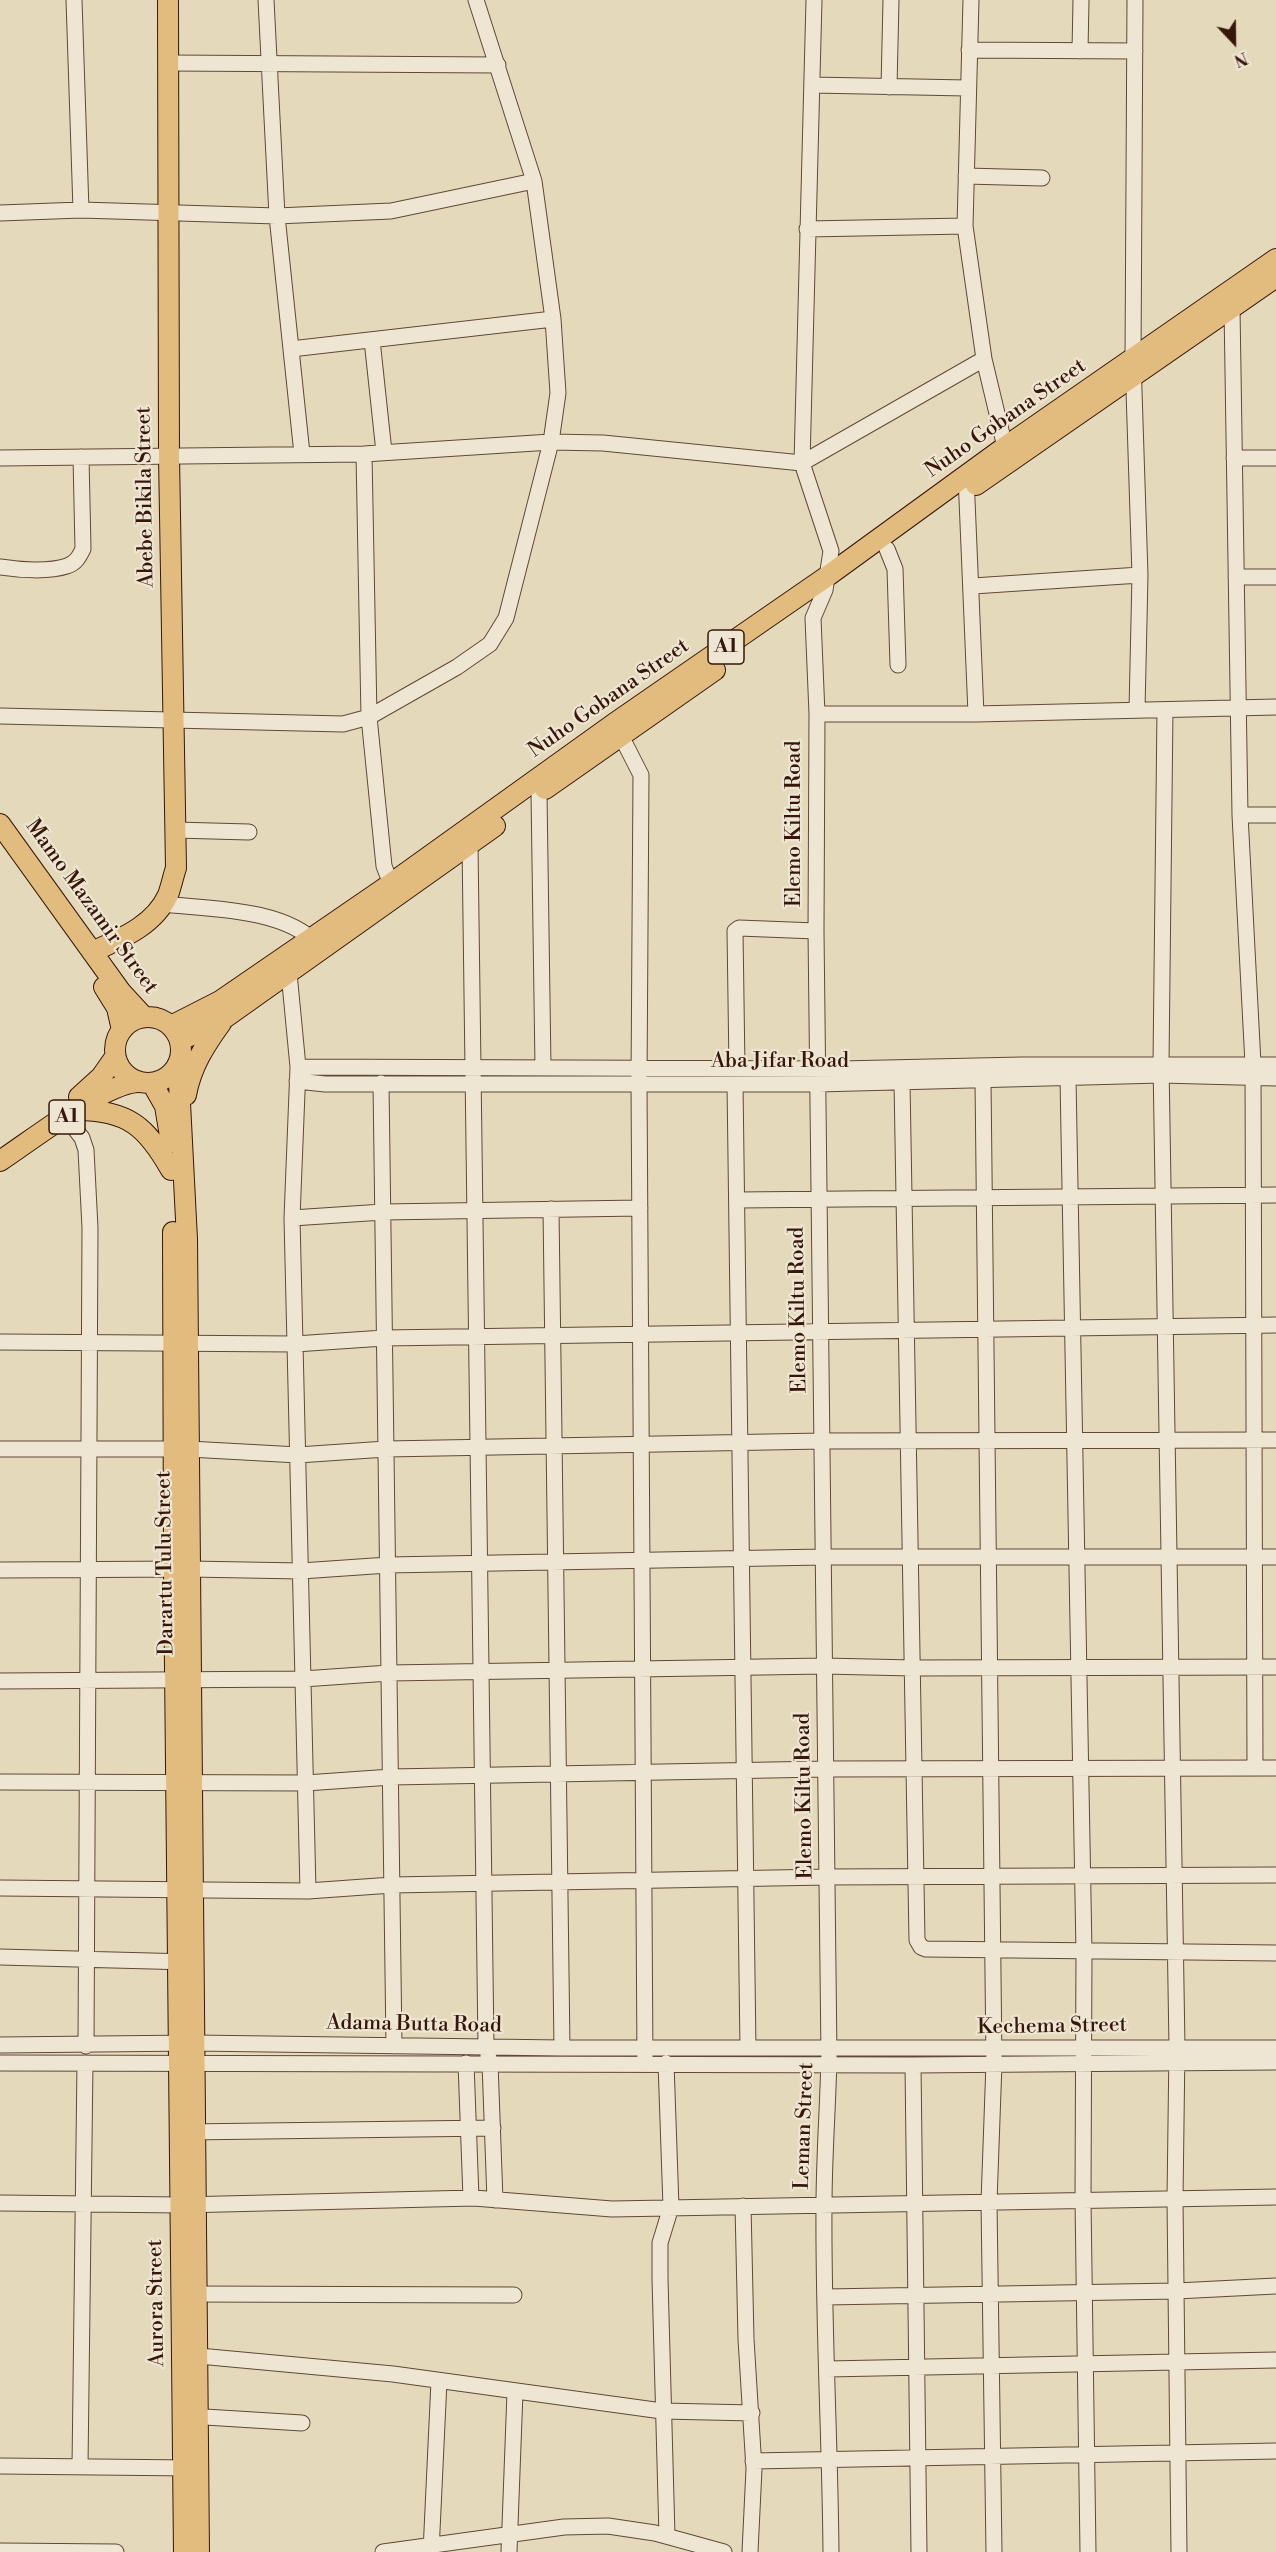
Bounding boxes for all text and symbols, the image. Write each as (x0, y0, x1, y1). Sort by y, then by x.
north arrow (1204, 12, 1264, 72)
text: N (1231, 47, 1250, 70)
street label: Nuho Gobana Street (921, 354, 1091, 484)
street label: Abebe Bikila Street (132, 406, 160, 588)
road number: A1 (708, 630, 744, 664)
street label: Nuho Gobana Street (524, 634, 694, 764)
street label: Elemo Kiltu Road (782, 741, 808, 907)
street label: Mamo Mazamir Street (19, 815, 163, 999)
street label: Aba Jifar Road (711, 1049, 849, 1075)
road number: A1 (49, 1100, 85, 1134)
street label: Elemo Kiltu Road (785, 1226, 813, 1394)
street label: Darartu Tulu Street (152, 1471, 180, 1655)
street label: Elemo Kiltu Road (791, 1712, 819, 1880)
street label: Adama Butta Road (326, 2011, 502, 2039)
street label: Kechema Street (977, 2013, 1127, 2041)
street label: Leman Street (790, 2062, 820, 2190)
street label: Aurora Street (143, 2239, 171, 2367)

